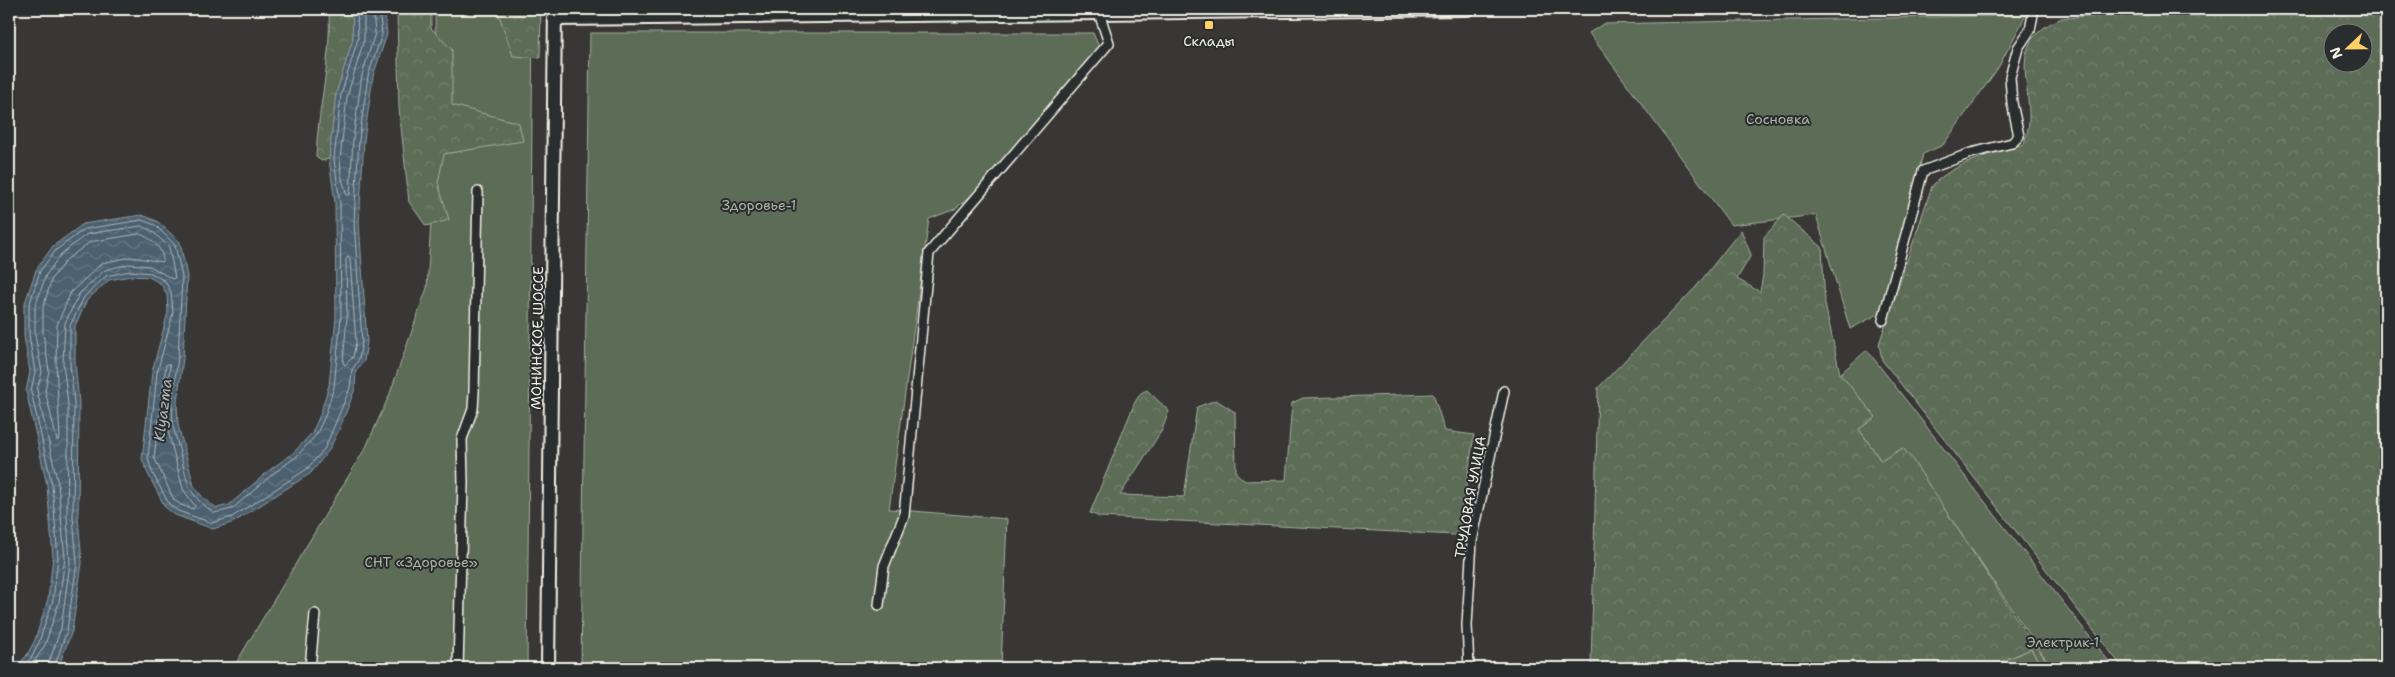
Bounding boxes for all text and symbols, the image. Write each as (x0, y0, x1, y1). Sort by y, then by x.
marker: Склады (1203, 19, 1215, 31)
north arrow (2322, 22, 2372, 72)
place label: Склады (1183, 32, 1235, 50)
text: N (2326, 44, 2346, 61)
park label: Сосновка (1746, 110, 1810, 128)
park label: Здоровье-1 (722, 196, 796, 214)
street label: МОНИНСКОЕ ШОССЕ (527, 266, 547, 410)
water label: Klyazma (149, 377, 177, 443)
street label: ТРУДОВАЯ УЛИЦА (1450, 435, 1490, 559)
park label: СНТ «Здоровье» (364, 553, 478, 571)
park label: Электрик-1 (2027, 633, 2099, 651)

